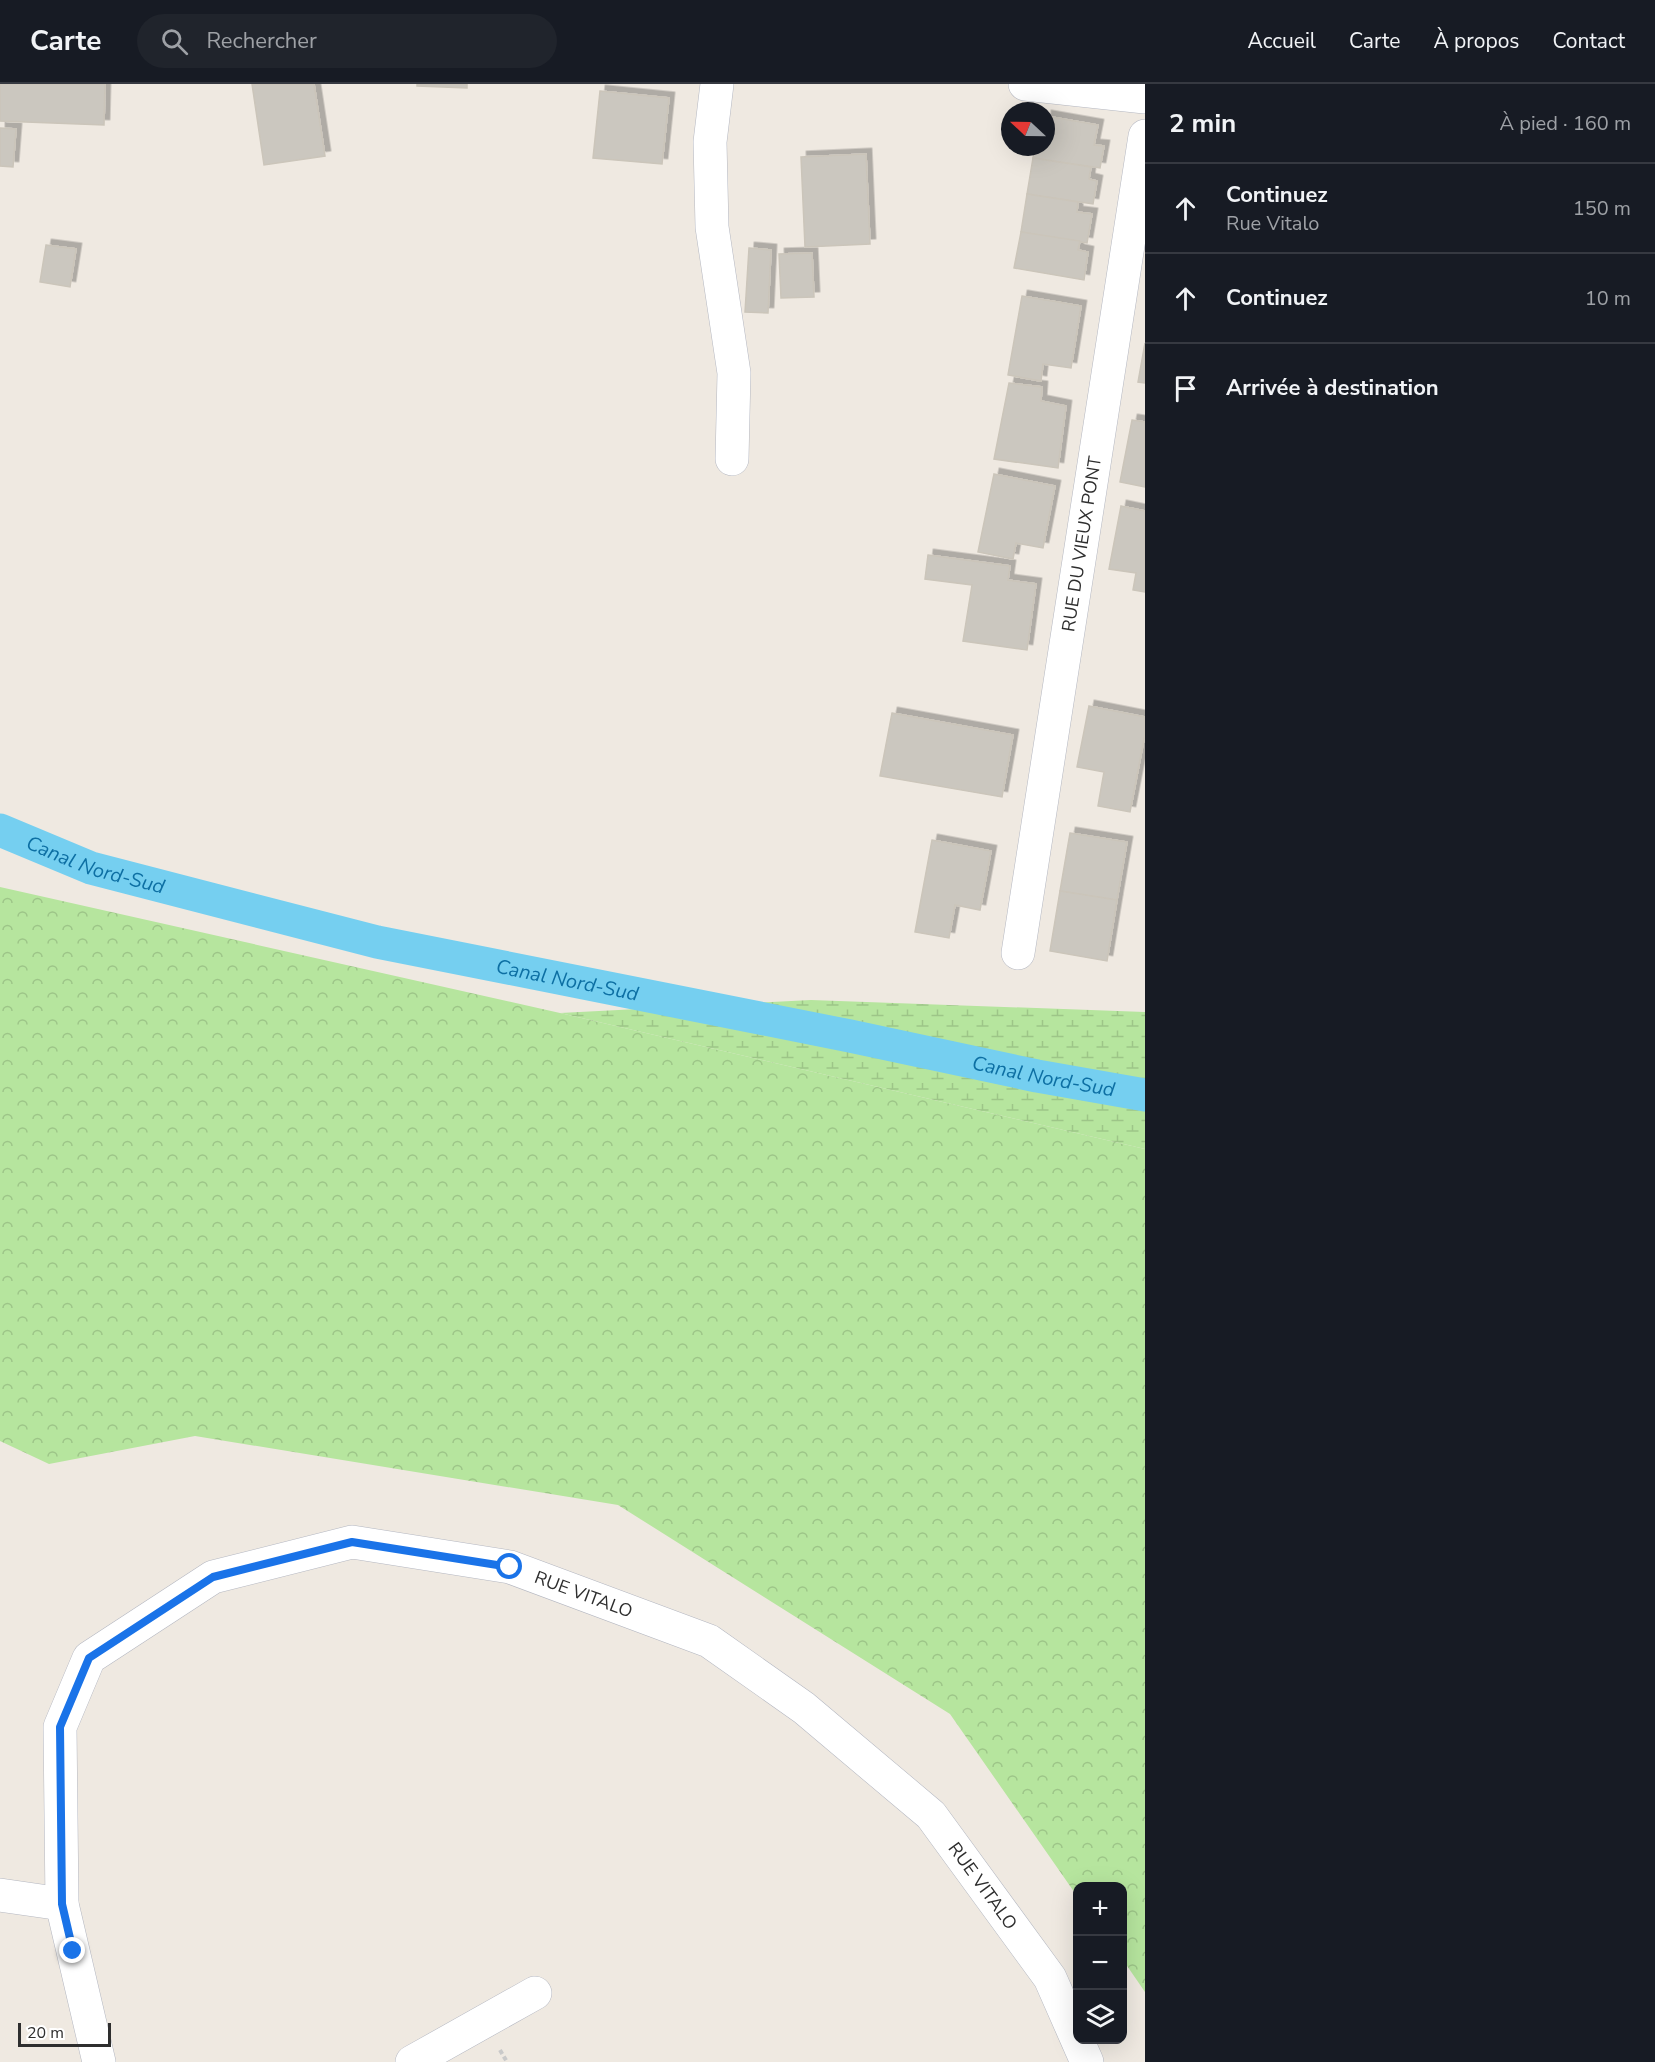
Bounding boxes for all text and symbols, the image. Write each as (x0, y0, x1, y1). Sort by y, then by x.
search box (137, 14, 557, 68)
text: Carte (30, 22, 101, 60)
icon: search (158, 25, 191, 58)
text: Rechercher (206, 26, 317, 56)
text: Accueil (1247, 27, 1316, 55)
text: Carte (1349, 27, 1400, 55)
text: À propos (1433, 27, 1519, 55)
text: Contact (1552, 27, 1625, 55)
north arrow (1001, 102, 1055, 156)
text: 2 min (1169, 106, 1236, 141)
text: À pied · 160 m (1500, 110, 1631, 137)
text: Continuez (1226, 180, 1328, 210)
icon: ahead (1169, 192, 1202, 225)
text: 150 m (1573, 195, 1631, 222)
text: Rue Vitalo (1226, 210, 1319, 237)
icon: ahead (1169, 282, 1202, 315)
text: Continuez (1226, 283, 1328, 313)
text: 10 m (1585, 285, 1631, 312)
icon: arrive (1169, 372, 1202, 405)
text: Arrivée à destination (1226, 373, 1439, 403)
street label: RUE DU VIEUX PONT (1056, 454, 1107, 633)
water label: Canal Nord-Sud (22, 829, 168, 900)
water label: Canal Nord-Sud (494, 952, 641, 1007)
water label: Canal Nord-Sud (970, 1049, 1117, 1103)
route start (496, 1553, 522, 1579)
street label: RUE VITALO (531, 1565, 636, 1624)
street label: RUE VITALO (943, 1837, 1023, 1935)
map controls (1073, 1882, 1127, 2044)
button: + (1073, 1882, 1127, 1936)
button: − (1073, 1936, 1127, 1990)
route end (59, 1937, 85, 1963)
button: layers (1073, 1990, 1127, 2044)
scale bar (18, 2020, 111, 2048)
text: 20 m (27, 2022, 64, 2044)

